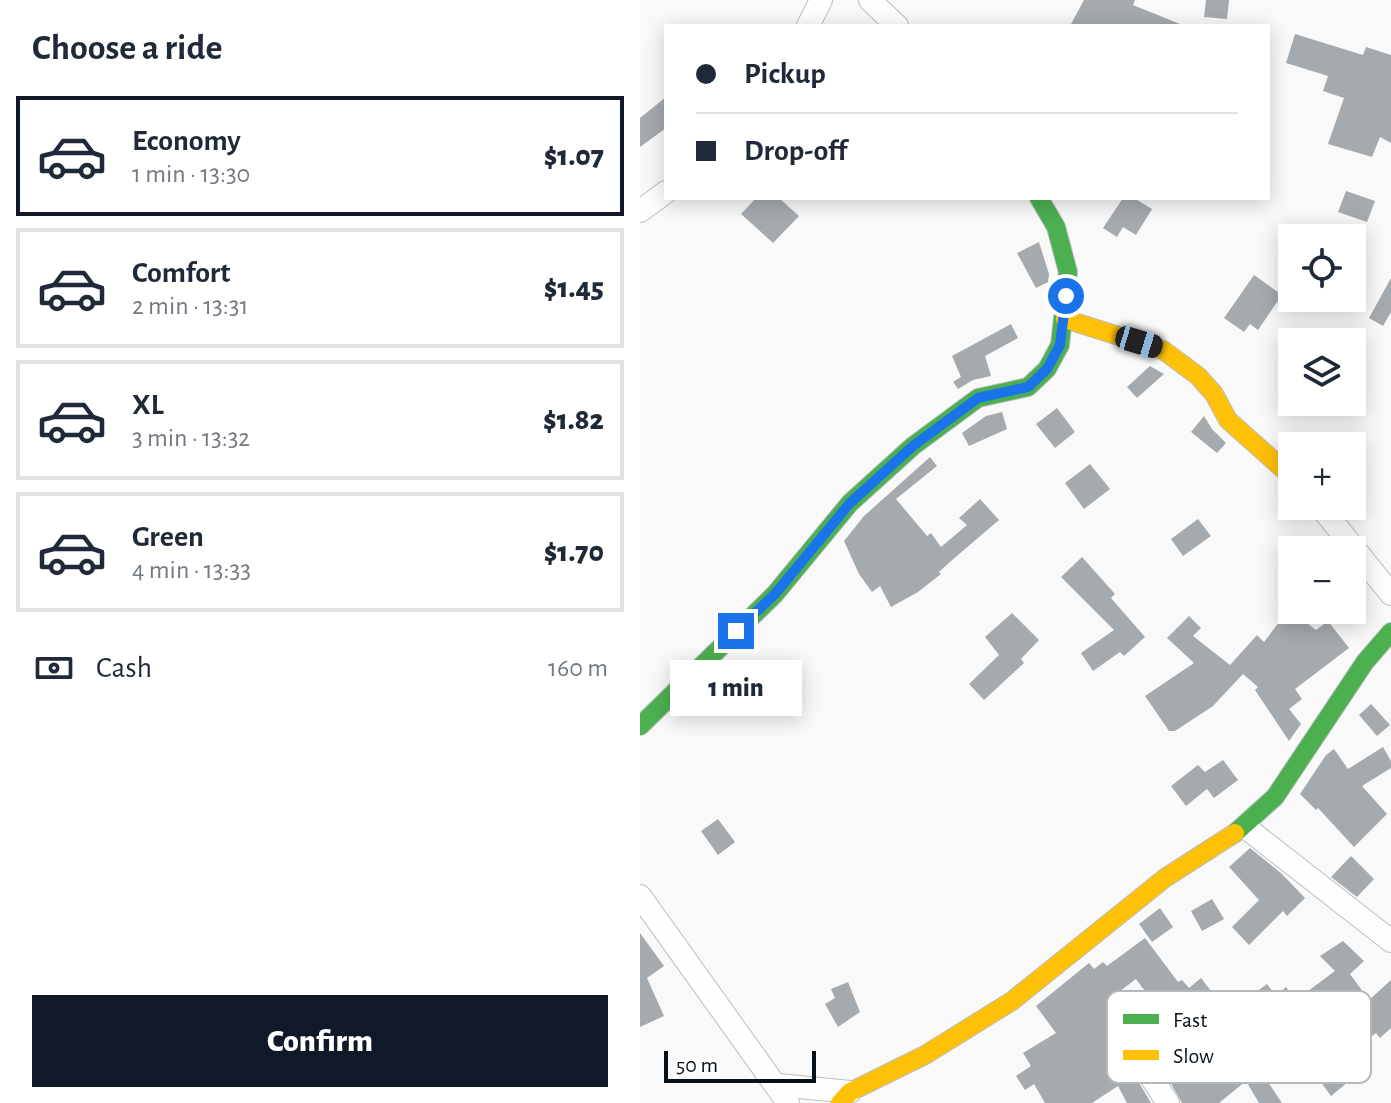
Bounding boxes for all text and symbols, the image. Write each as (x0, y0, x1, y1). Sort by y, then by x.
text: Choose a ride (32, 30, 222, 66)
text: Pickup (744, 59, 826, 89)
icon: car (36, 120, 108, 192)
text: Economy (132, 126, 241, 156)
text: Drop-off (744, 136, 847, 166)
text: $1.07 (544, 141, 604, 171)
text: 1 min · 13:30 (132, 161, 250, 187)
map controls (1278, 224, 1366, 624)
button: locate (1278, 224, 1366, 312)
icon: car (36, 252, 108, 324)
text: Comfort (132, 258, 231, 288)
text: $1.45 (544, 273, 604, 303)
route start (1048, 278, 1084, 314)
text: 2 min · 13:31 (132, 293, 248, 319)
car (1113, 324, 1165, 360)
button: layers (1278, 328, 1366, 416)
icon: car (36, 384, 108, 456)
text: XL (132, 390, 164, 420)
text: $1.82 (543, 405, 604, 435)
text: 3 min · 13:32 (132, 425, 250, 451)
button: + (1278, 432, 1366, 520)
icon: car (36, 516, 108, 588)
text: Green (132, 522, 204, 552)
button: − (1278, 536, 1366, 624)
text: $1.70 (544, 537, 604, 567)
text: 4 min · 13:33 (132, 557, 251, 583)
route end (718, 613, 754, 649)
icon: cash (32, 646, 76, 690)
text: Cash (96, 653, 152, 683)
text: 160 m (548, 655, 608, 681)
callout: 1 min (670, 659, 802, 715)
text: 1 min (708, 675, 764, 701)
legend (1107, 991, 1371, 1083)
button: Confirm (32, 995, 608, 1087)
text: Fast (1173, 1009, 1207, 1031)
text: Slow (1173, 1045, 1214, 1067)
scale bar (664, 1047, 816, 1083)
text: 50 m (676, 1054, 718, 1076)

